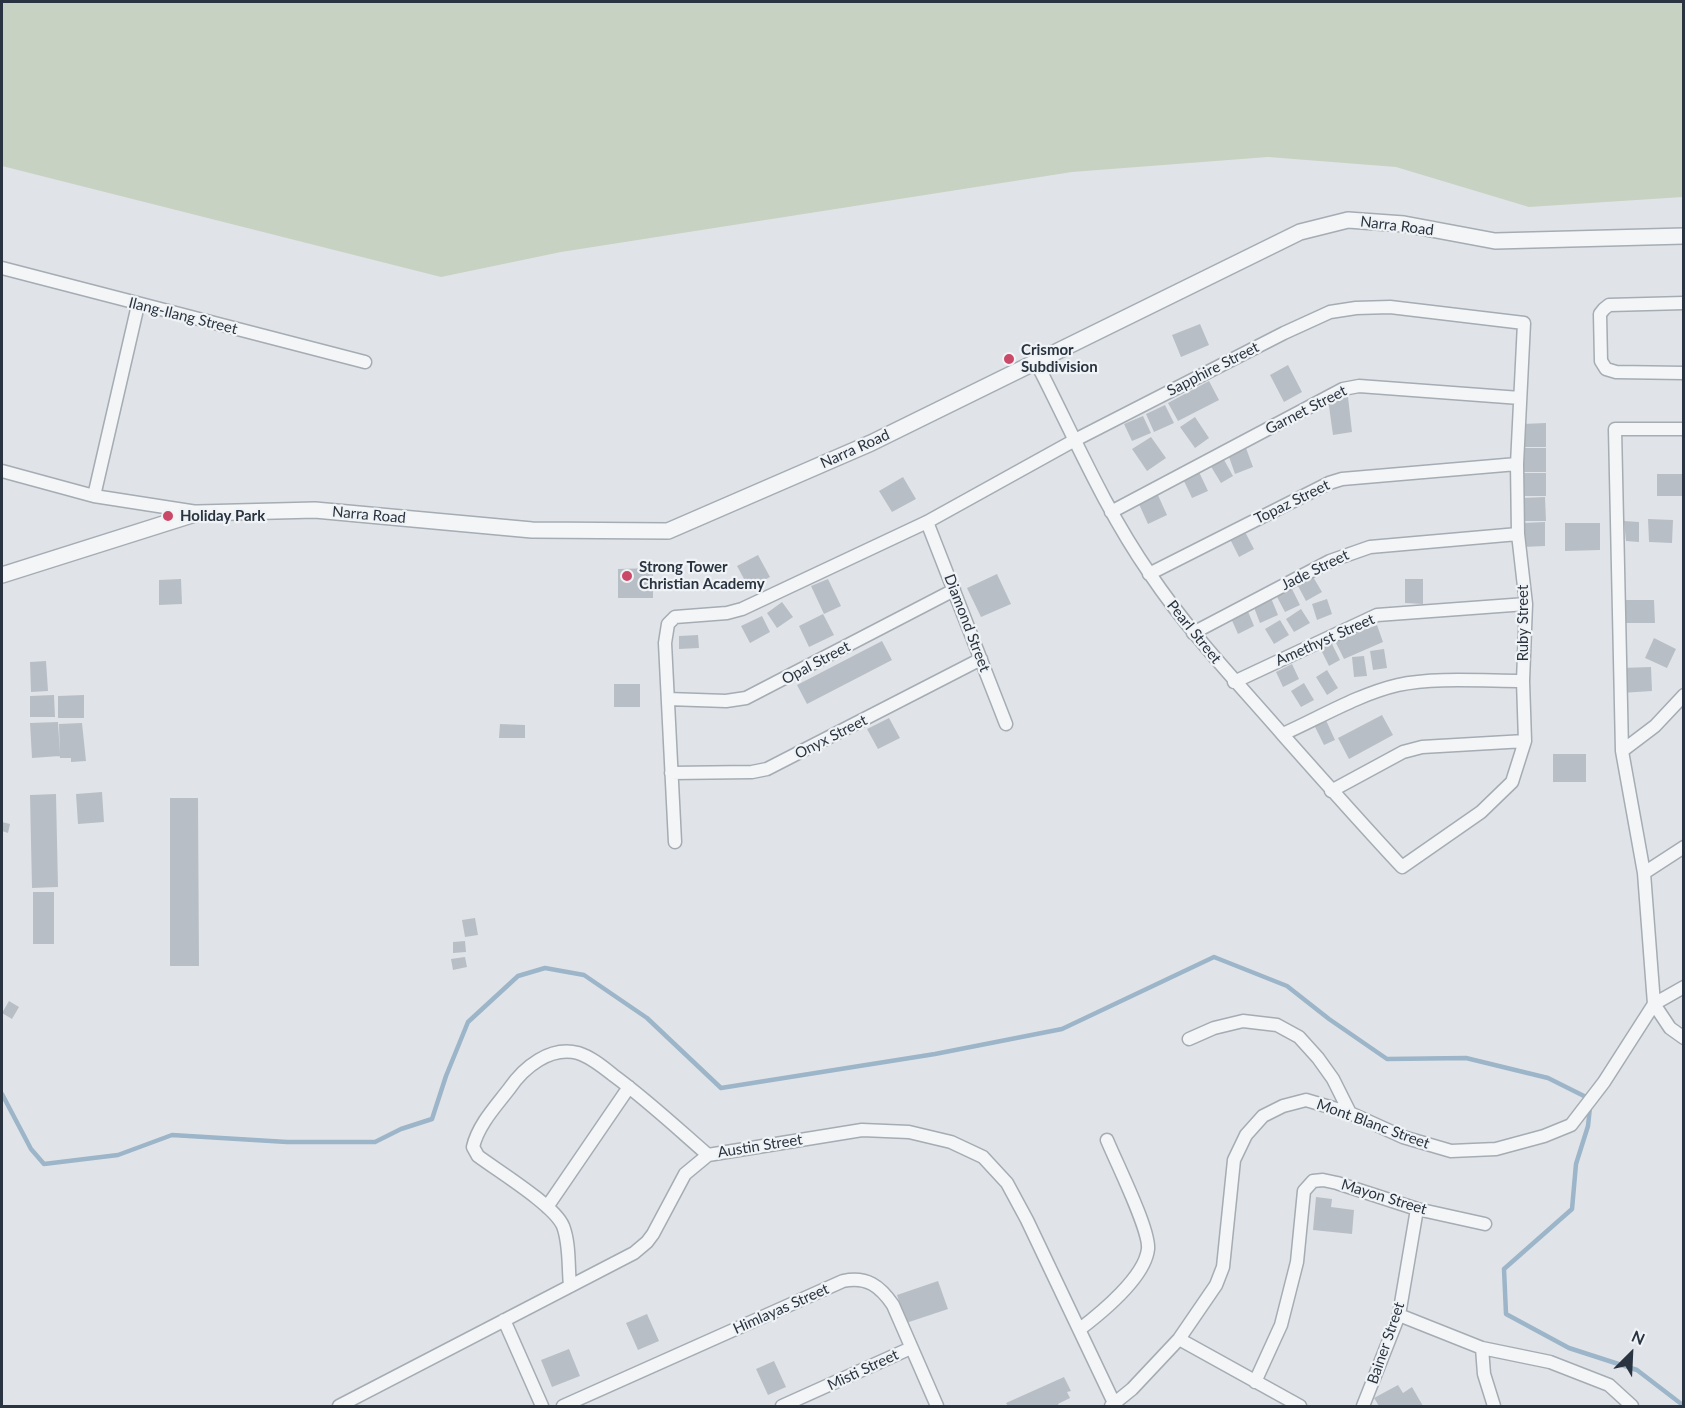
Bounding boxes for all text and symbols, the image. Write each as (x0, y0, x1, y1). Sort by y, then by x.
street label: Narra Road (1359, 213, 1435, 239)
street label: Ilang-Ilang Street (127, 294, 239, 338)
street label: Sapphire Street (1164, 338, 1262, 400)
place label: Crismor Subdivision (1021, 341, 1098, 376)
marker: Crismor Subdivision (1002, 352, 1016, 366)
street label: Garnet Street (1262, 382, 1350, 438)
street label: Narra Road (818, 426, 892, 472)
street label: Topaz Street (1251, 476, 1333, 528)
street label: Narra Road (331, 503, 407, 527)
place label: Holiday Park (180, 507, 265, 525)
marker: Holiday Park (161, 509, 175, 523)
street label: Jade Street (1278, 546, 1352, 594)
place label: Strong Tower Christian Academy (639, 558, 765, 593)
marker: Strong Tower Christian Academy (620, 569, 634, 583)
street label: Diamond Street (940, 572, 994, 674)
street label: Ruby Street (1514, 585, 1532, 661)
street label: Pearl Street (1163, 597, 1225, 667)
street label: Amethyst Street (1273, 610, 1377, 670)
street label: Opal Street (779, 638, 853, 688)
street label: Onyx Street (792, 711, 870, 763)
street label: Mont Blanc Street (1314, 1095, 1432, 1153)
street label: Austin Street (716, 1130, 804, 1162)
street label: Mayon Street (1339, 1175, 1429, 1219)
street label: Himlayas Street (730, 1280, 832, 1338)
street label: Bainer Street (1364, 1300, 1408, 1386)
north arrow (1601, 1324, 1661, 1384)
text: N (1629, 1326, 1648, 1348)
street label: Misti Street (825, 1346, 901, 1394)

